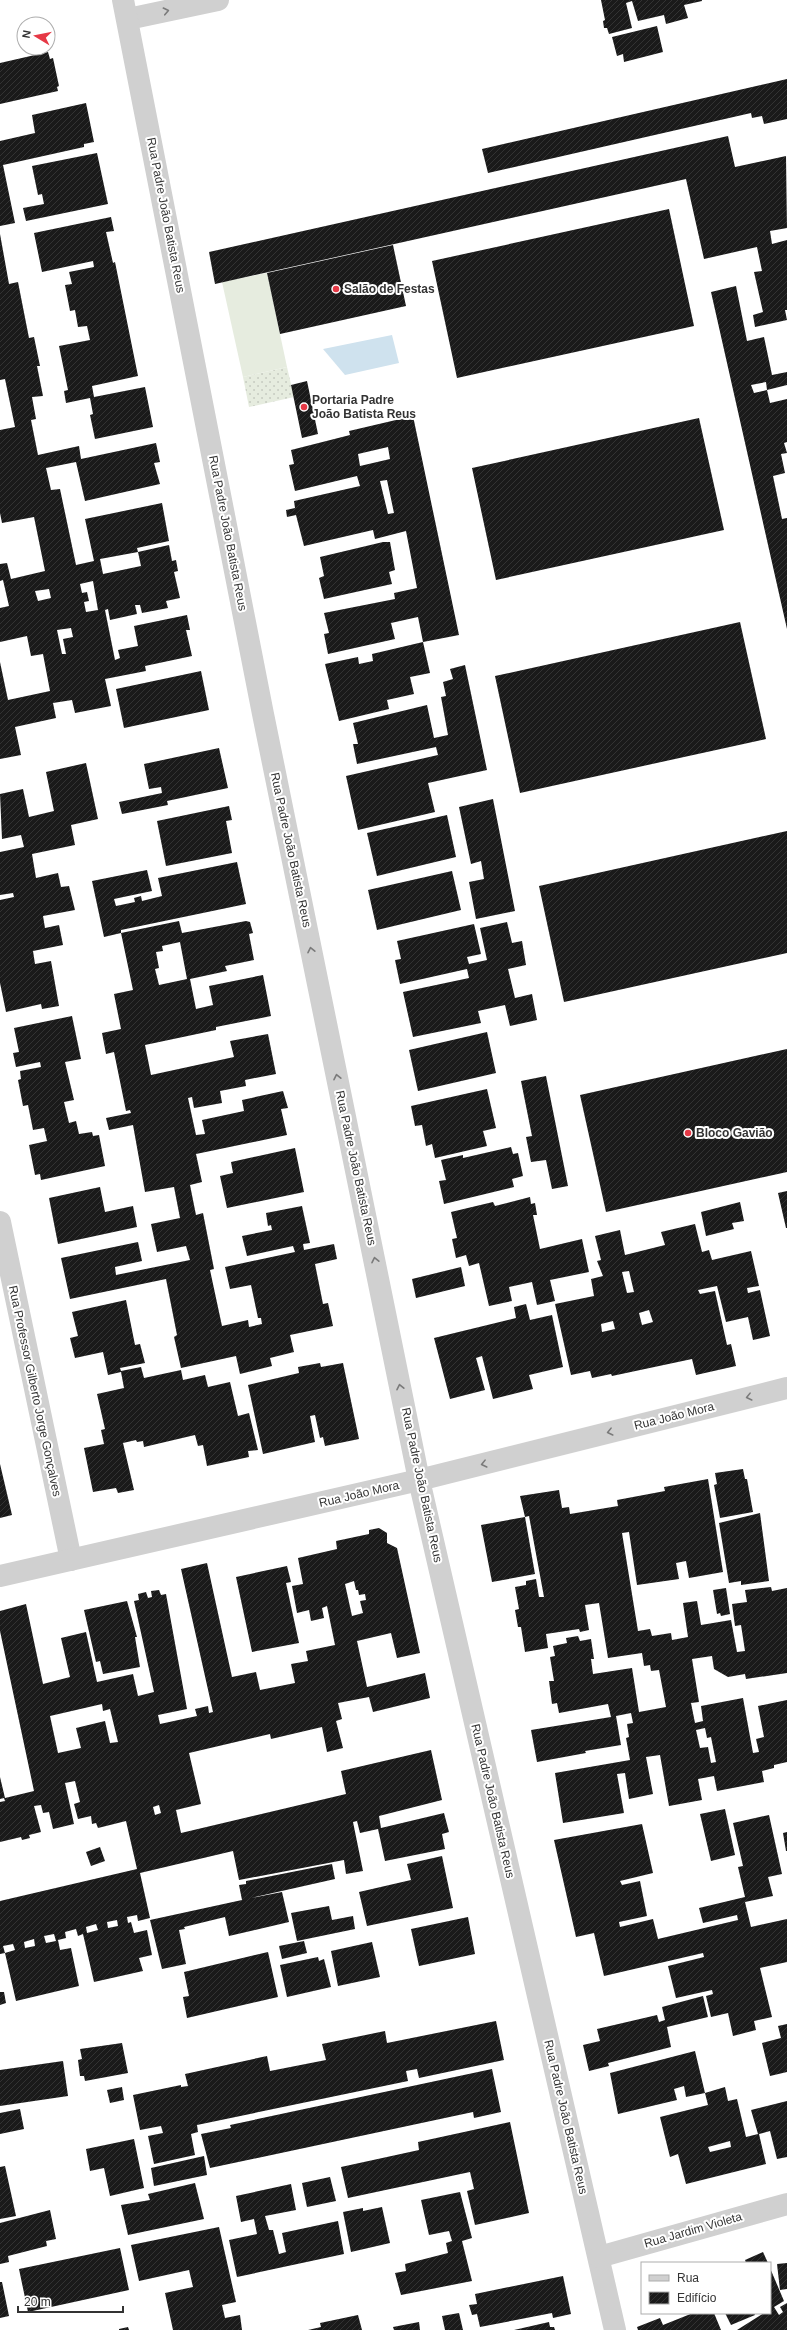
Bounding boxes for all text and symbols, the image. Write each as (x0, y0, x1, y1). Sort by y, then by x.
one-way arrow (163, 8, 169, 16)
north arrow (16, 16, 56, 56)
text: N (20, 29, 33, 39)
street label: Rua Padre João Batista Reus (144, 136, 188, 294)
place label: Salão de Festas (344, 282, 435, 296)
marker: Salão de Festas (331, 284, 341, 294)
place label: Portaria Padre João Batista Reus (312, 393, 416, 421)
marker: Portaria Padre João Batista Reus (299, 402, 309, 412)
street label: Rua Padre João Batista Reus (206, 454, 250, 612)
street label: Rua Padre João Batista Reus (268, 771, 314, 929)
one-way arrow (308, 947, 316, 953)
one-way arrow (334, 1074, 342, 1081)
street label: Rua Padre João Batista Reus (333, 1089, 379, 1247)
place label: Bloco Gavião (696, 1126, 773, 1140)
marker: Bloco Gavião (683, 1128, 693, 1138)
one-way arrow (371, 1257, 379, 1263)
street label: Rua Professor Gilberto Jorge Gonçalves (6, 1284, 64, 1498)
one-way arrow (397, 1384, 405, 1390)
one-way arrow (746, 1392, 753, 1401)
street label: Rua João Mora (633, 1399, 716, 1433)
street label: Rua Padre João Batista Reus (399, 1406, 445, 1564)
one-way arrow (606, 1428, 613, 1436)
one-way arrow (480, 1460, 487, 1468)
street label: Rua João Mora (317, 1478, 401, 1510)
street label: Rua Padre João Batista Reus (468, 1722, 518, 1880)
street label: Rua Padre João Batista Reus (541, 2038, 591, 2196)
street label: Rua Jardim Violeta (642, 2209, 744, 2251)
legend (641, 2262, 771, 2314)
text: Rua (677, 2271, 699, 2285)
scale bar (18, 2288, 123, 2314)
text: Edifício (677, 2291, 717, 2305)
text: 20 m (24, 2295, 51, 2309)

